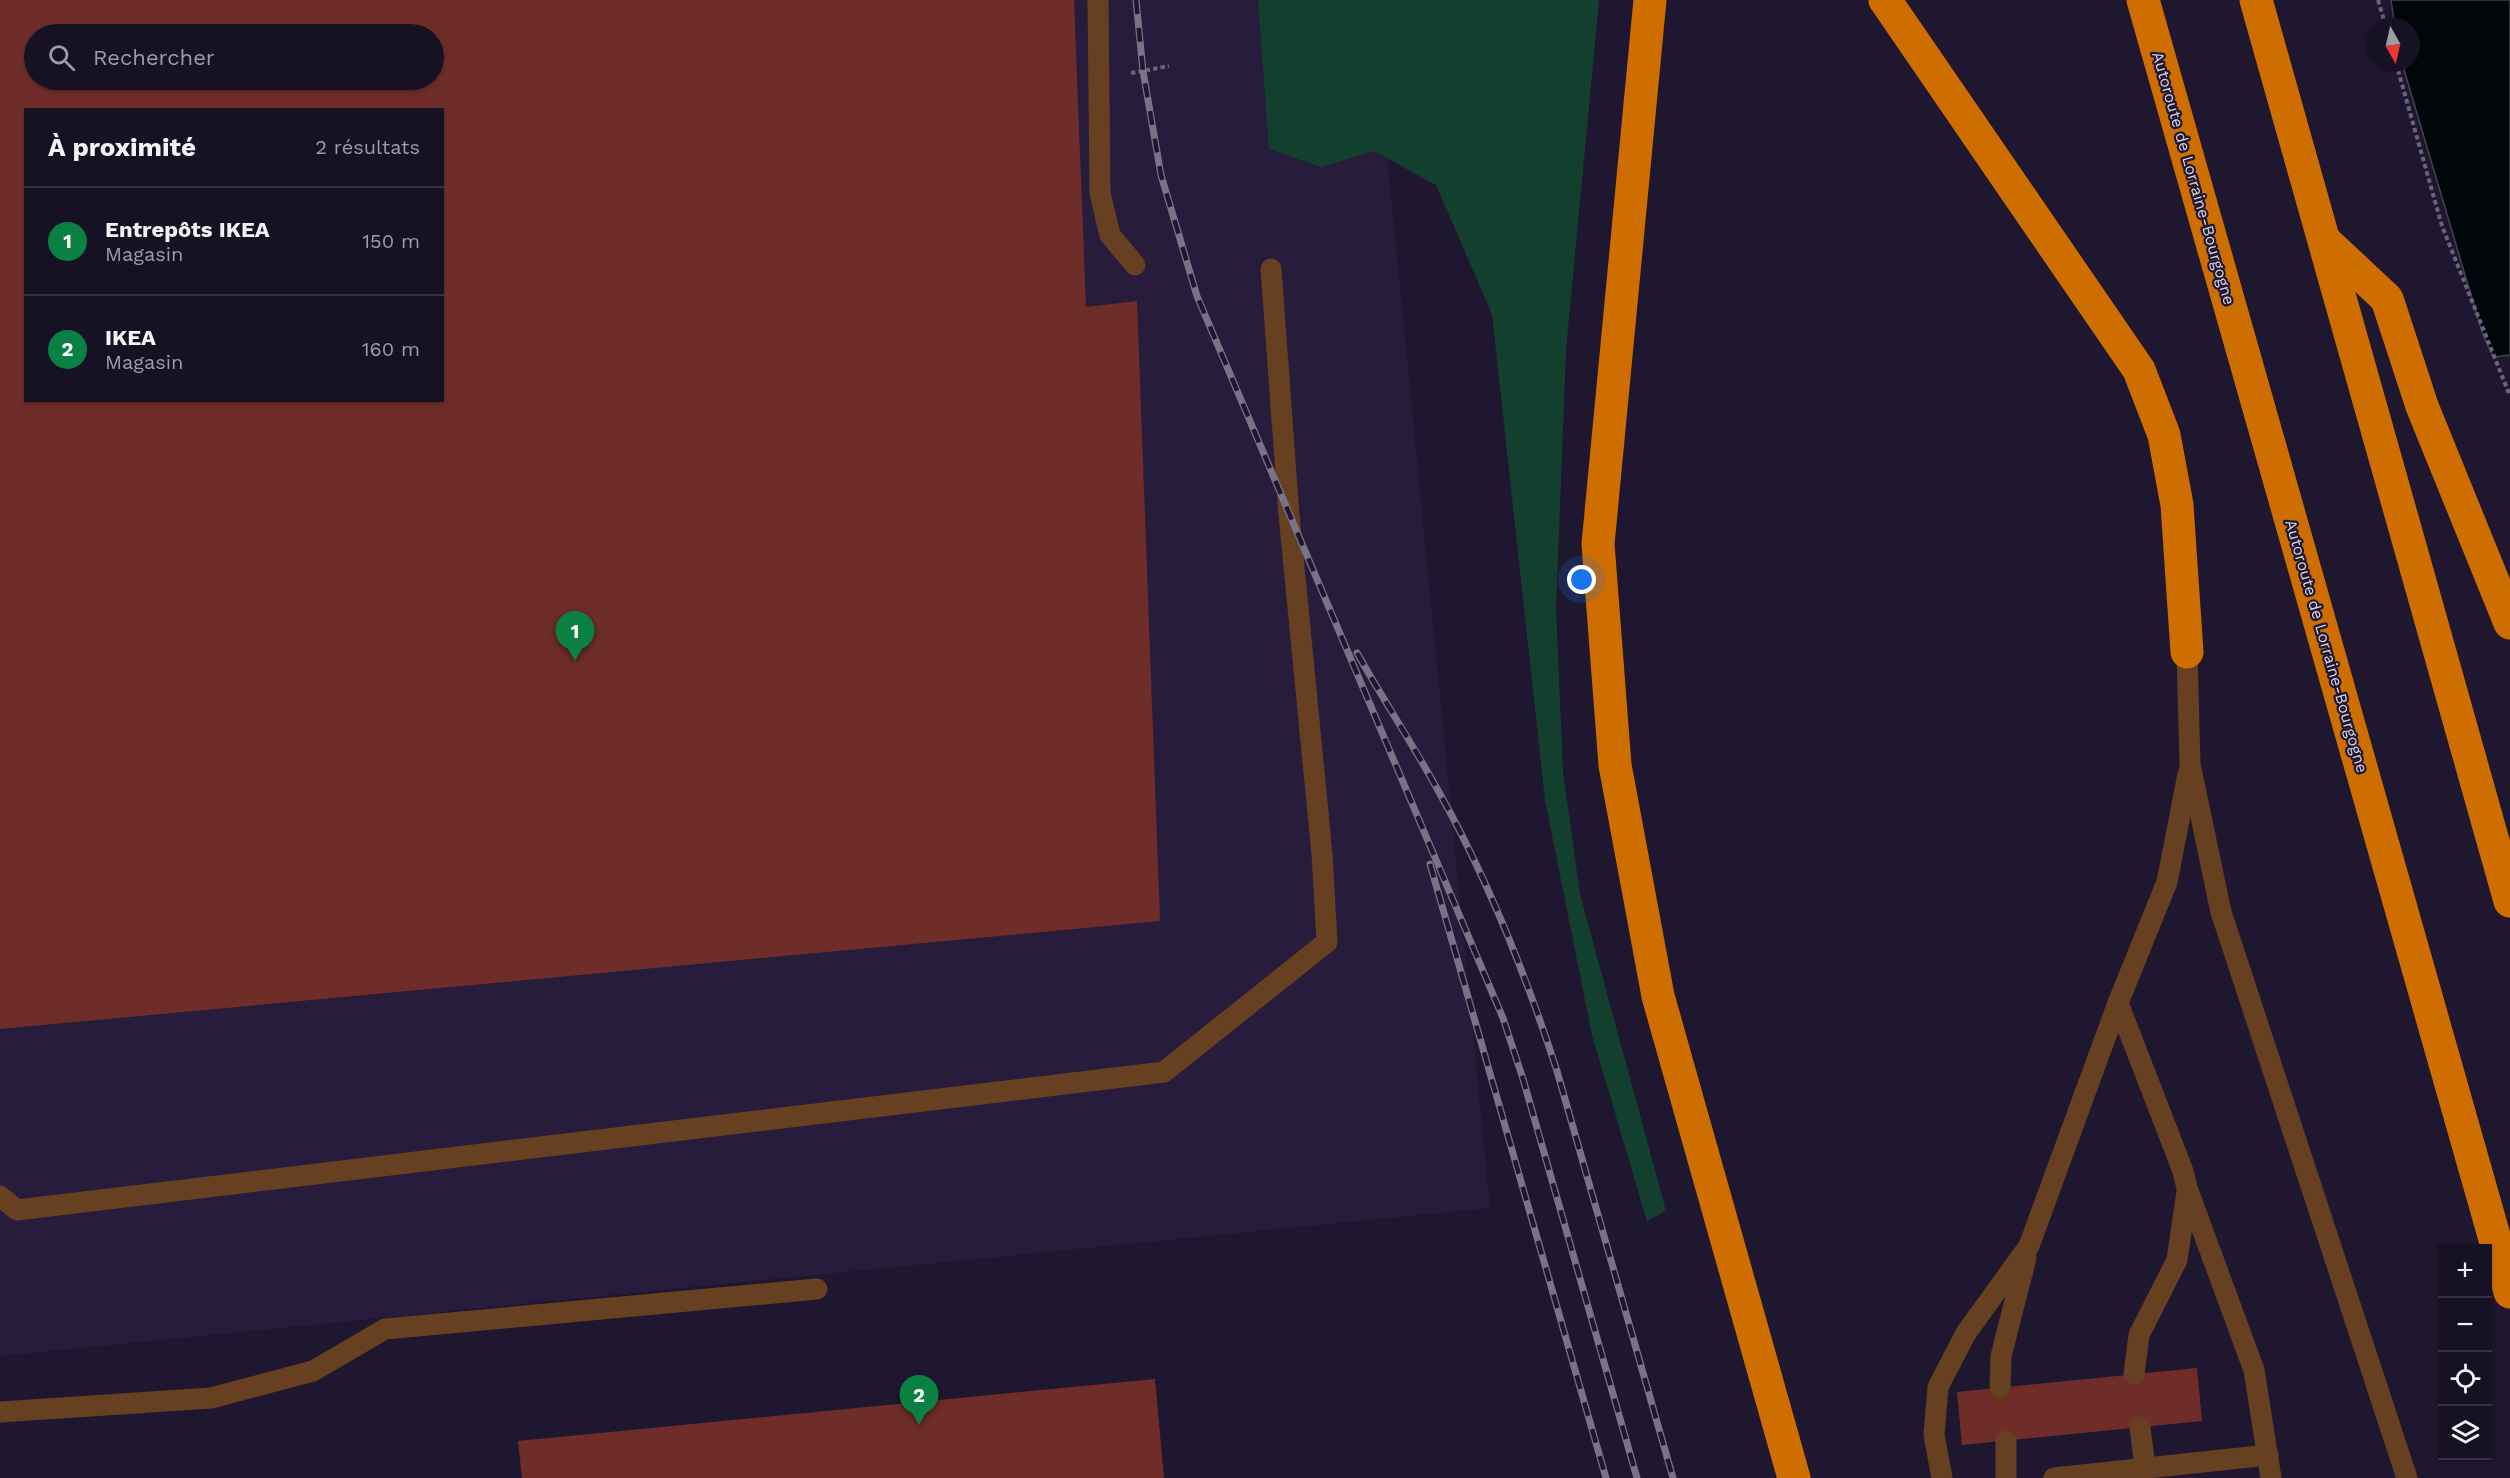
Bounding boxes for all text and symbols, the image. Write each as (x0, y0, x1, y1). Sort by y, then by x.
north arrow (2366, 18, 2420, 72)
search box (24, 24, 444, 90)
icon: search (45, 41, 78, 74)
text: Rechercher (93, 45, 215, 70)
street label: Autoroute de Lorraine-Bourgogne (2148, 49, 2239, 307)
text: À proximité (48, 132, 196, 162)
text: 2 résultats (315, 135, 420, 159)
text: Entrepôts IKEA (105, 217, 270, 242)
text: 1 (63, 229, 72, 253)
text: 150 m (362, 229, 420, 253)
text: Magasin (105, 242, 183, 266)
text: IKEA (105, 325, 156, 350)
text: 2 (62, 337, 73, 361)
text: 160 m (362, 337, 420, 361)
text: Magasin (105, 350, 183, 374)
street label: Autoroute de Lorraine-Bourgogne (2281, 517, 2372, 775)
your location (1567, 565, 1596, 594)
pin: 1 (556, 612, 594, 661)
map controls (2438, 1244, 2492, 1460)
button: + (2438, 1244, 2492, 1298)
button: − (2438, 1298, 2492, 1352)
button: locate (2438, 1352, 2492, 1406)
pin: 2 (900, 1376, 938, 1425)
button: layers (2438, 1406, 2492, 1460)

